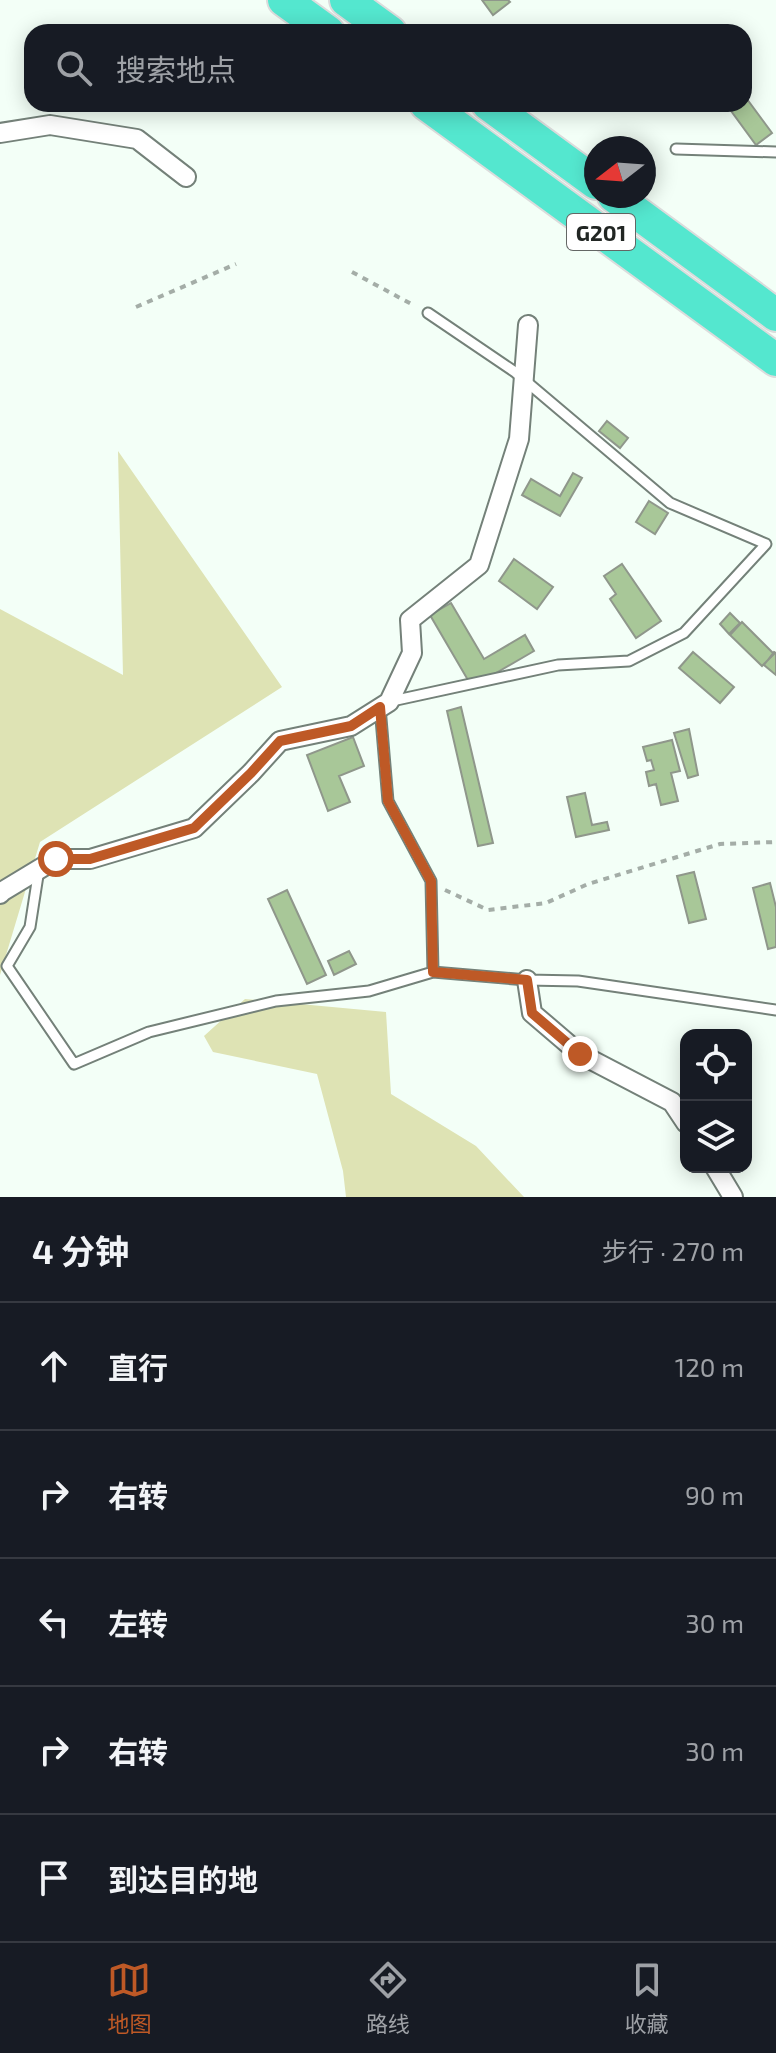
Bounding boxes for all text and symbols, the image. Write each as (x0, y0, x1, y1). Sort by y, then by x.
search box (24, 24, 752, 112)
icon: search (52, 46, 96, 90)
text: 搜索地点 (116, 51, 236, 87)
north arrow (584, 136, 656, 208)
road number: G201 (567, 214, 635, 250)
route start (38, 841, 74, 877)
map controls (680, 1029, 752, 1173)
button: locate (680, 1029, 752, 1101)
route end (562, 1036, 598, 1072)
button: layers (680, 1101, 752, 1173)
text: 4 分钟 (32, 1230, 129, 1271)
text: 步行 · 270 m (602, 1235, 744, 1266)
icon: ahead (32, 1344, 76, 1388)
text: 直行 (108, 1349, 168, 1385)
text: 120 m (675, 1351, 744, 1382)
icon: right (32, 1472, 76, 1516)
text: 右转 (108, 1477, 168, 1513)
text: 90 m (685, 1479, 744, 1510)
icon: left (32, 1600, 76, 1644)
text: 左转 (108, 1605, 168, 1641)
text: 30 m (685, 1607, 744, 1638)
icon: right (32, 1728, 76, 1772)
text: 右转 (108, 1733, 168, 1769)
text: 30 m (685, 1735, 744, 1766)
icon: arrive (32, 1856, 76, 1900)
text: 到达目的地 (108, 1861, 258, 1897)
tab: 地图 (107, 1958, 151, 2038)
tab: 路线 (366, 1958, 410, 2038)
tab: 收藏 (625, 1958, 669, 2038)

